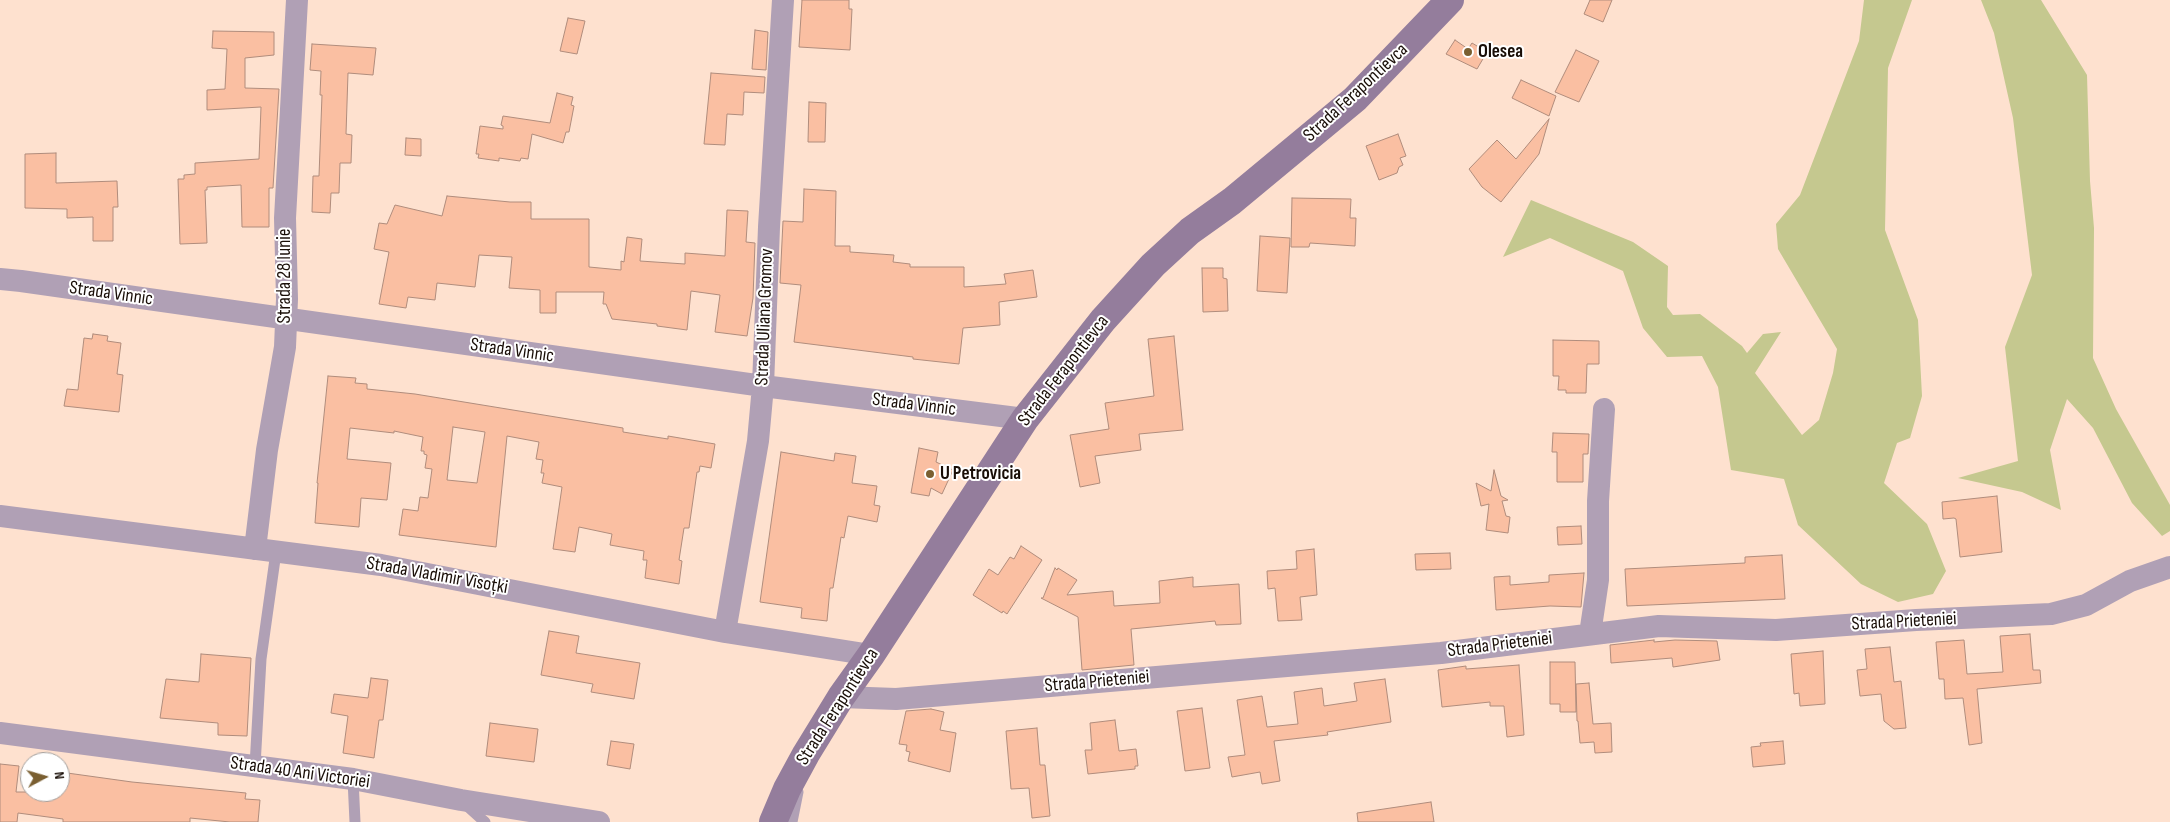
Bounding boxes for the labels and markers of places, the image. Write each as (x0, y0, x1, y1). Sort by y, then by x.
place label: Olesea (1478, 41, 1523, 63)
marker: Olesea (1462, 46, 1474, 58)
place label: U Petrovicia (940, 463, 1021, 485)
marker: U Petrovicia (924, 468, 936, 480)

